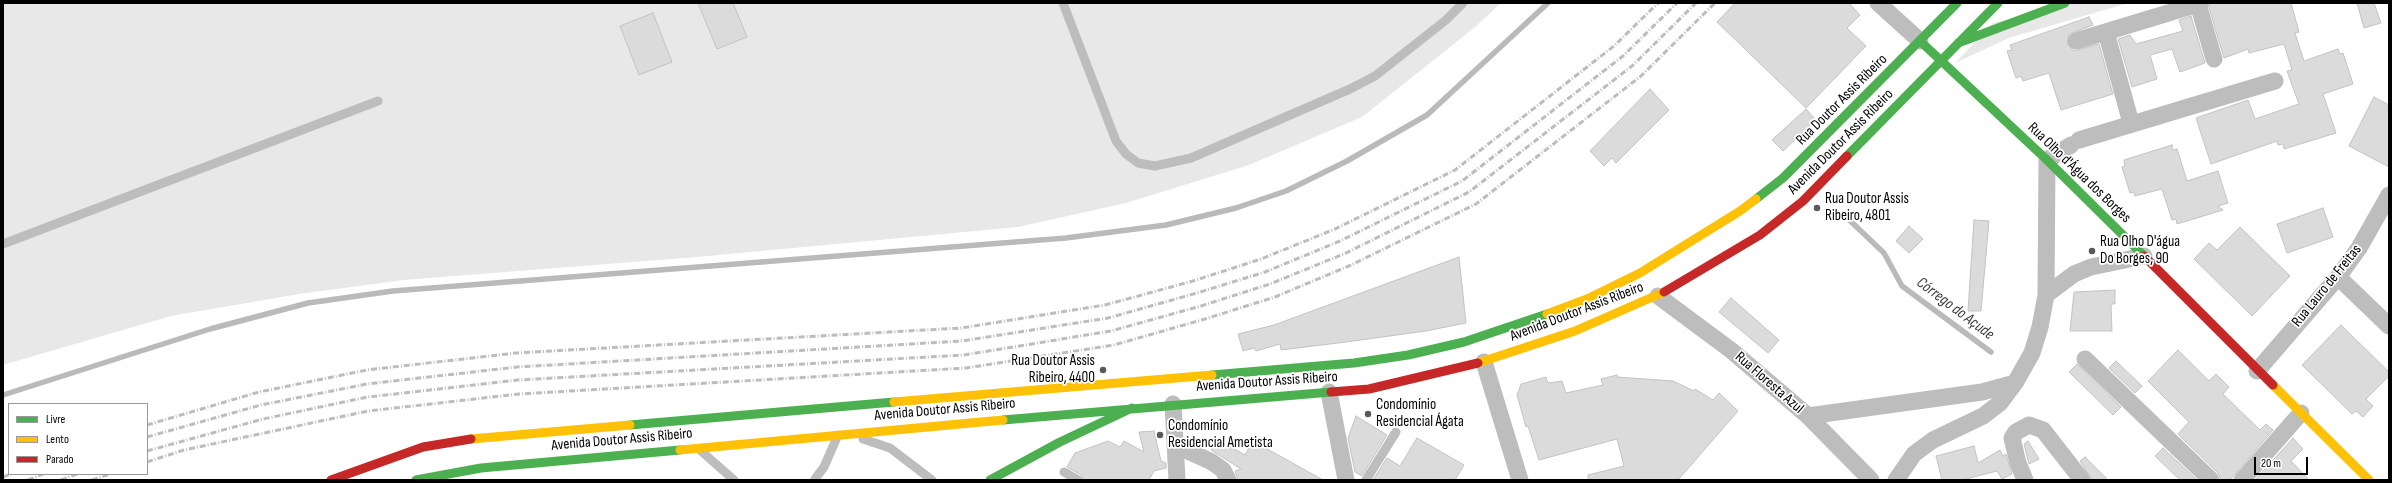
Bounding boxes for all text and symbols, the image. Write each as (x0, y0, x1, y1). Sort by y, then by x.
street label: Rua Doutor Assis Ribeiro (1793, 51, 1891, 149)
street label: Avenida Doutor Assis Ribeiro (1785, 86, 1897, 198)
street label: Rua Olho d'Água dos Borges (2024, 119, 2134, 227)
place label: Rua Doutor Assis Ribeiro, 4801 (1825, 190, 1909, 225)
marker: Rua Doutor Assis Ribeiro, 4801 (1812, 203, 1822, 213)
place label: Rua Olho D'água Do Borges, 90 (2100, 233, 2180, 268)
street label: Rua Lauro de Freitas (2288, 241, 2366, 331)
marker: Rua Olho D'água Do Borges, 90 (2087, 246, 2097, 256)
water label: Córrego do Açude (1912, 274, 1998, 344)
street label: Avenida Doutor Assis Ribeiro (1508, 278, 1646, 346)
street label: Rua Floresta Azul (1731, 348, 1807, 418)
place label: Rua Doutor Assis Ribeiro, 4400 (1011, 352, 1095, 387)
marker: Rua Doutor Assis Ribeiro, 4400 (1098, 365, 1108, 375)
street label: Avenida Doutor Assis Ribeiro (1196, 368, 1338, 396)
street label: Avenida Doutor Assis Ribeiro (874, 395, 1016, 425)
place label: Condomínio Residencial Ágata (1376, 396, 1464, 431)
legend (8, 403, 148, 475)
marker: Condomínio Residencial Ágata (1363, 409, 1373, 419)
text: Livre (46, 412, 65, 427)
place label: Condomínio Residencial Ametista (1168, 417, 1273, 452)
street label: Avenida Doutor Assis Ribeiro (551, 425, 693, 455)
marker: Condomínio Residencial Ametista (1155, 430, 1165, 440)
text: Lento (46, 432, 69, 447)
scale bar (2256, 449, 2310, 475)
text: Parado (46, 452, 73, 467)
text: 20 m (2261, 456, 2281, 471)

